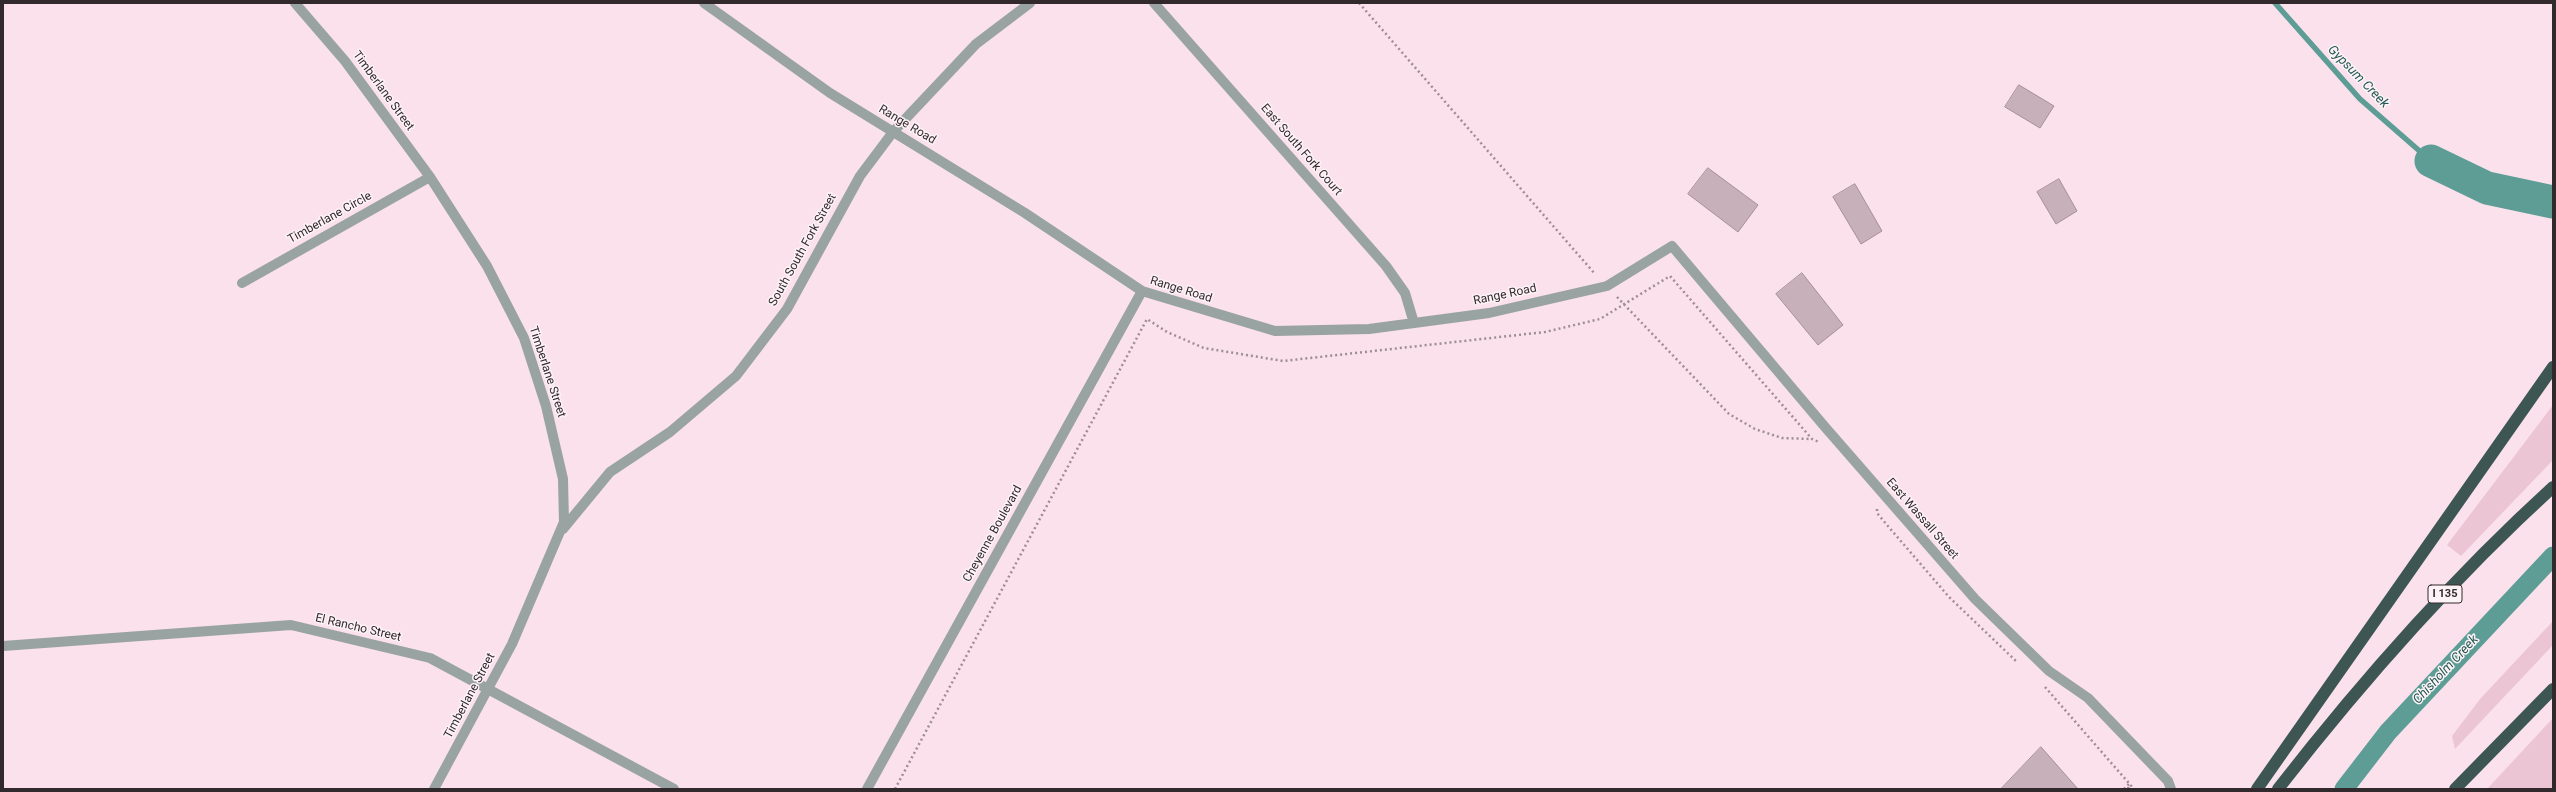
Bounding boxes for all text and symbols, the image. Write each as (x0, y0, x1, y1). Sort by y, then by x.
water label: Gypsum Creek (2324, 42, 2392, 112)
street label: Timberlane Street (349, 48, 417, 134)
street label: East South Fork Court (1257, 101, 1345, 199)
street label: Range Road (876, 102, 938, 148)
street label: Timberlane Circle (286, 189, 374, 247)
street label: South South Fork Street (766, 191, 840, 309)
street label: Range Road (1148, 274, 1214, 306)
street label: Range Road (1472, 281, 1538, 309)
street label: Timberlane Street (525, 325, 569, 419)
street label: East Wassall Street (1883, 475, 1961, 563)
street label: Cheyenne Boulevard (960, 483, 1026, 585)
road number: I 135 (2428, 585, 2462, 603)
street label: El Rancho Street (314, 611, 402, 645)
water label: Chisholm Creek (2410, 632, 2482, 708)
street label: Timberlane Street (441, 651, 499, 741)

